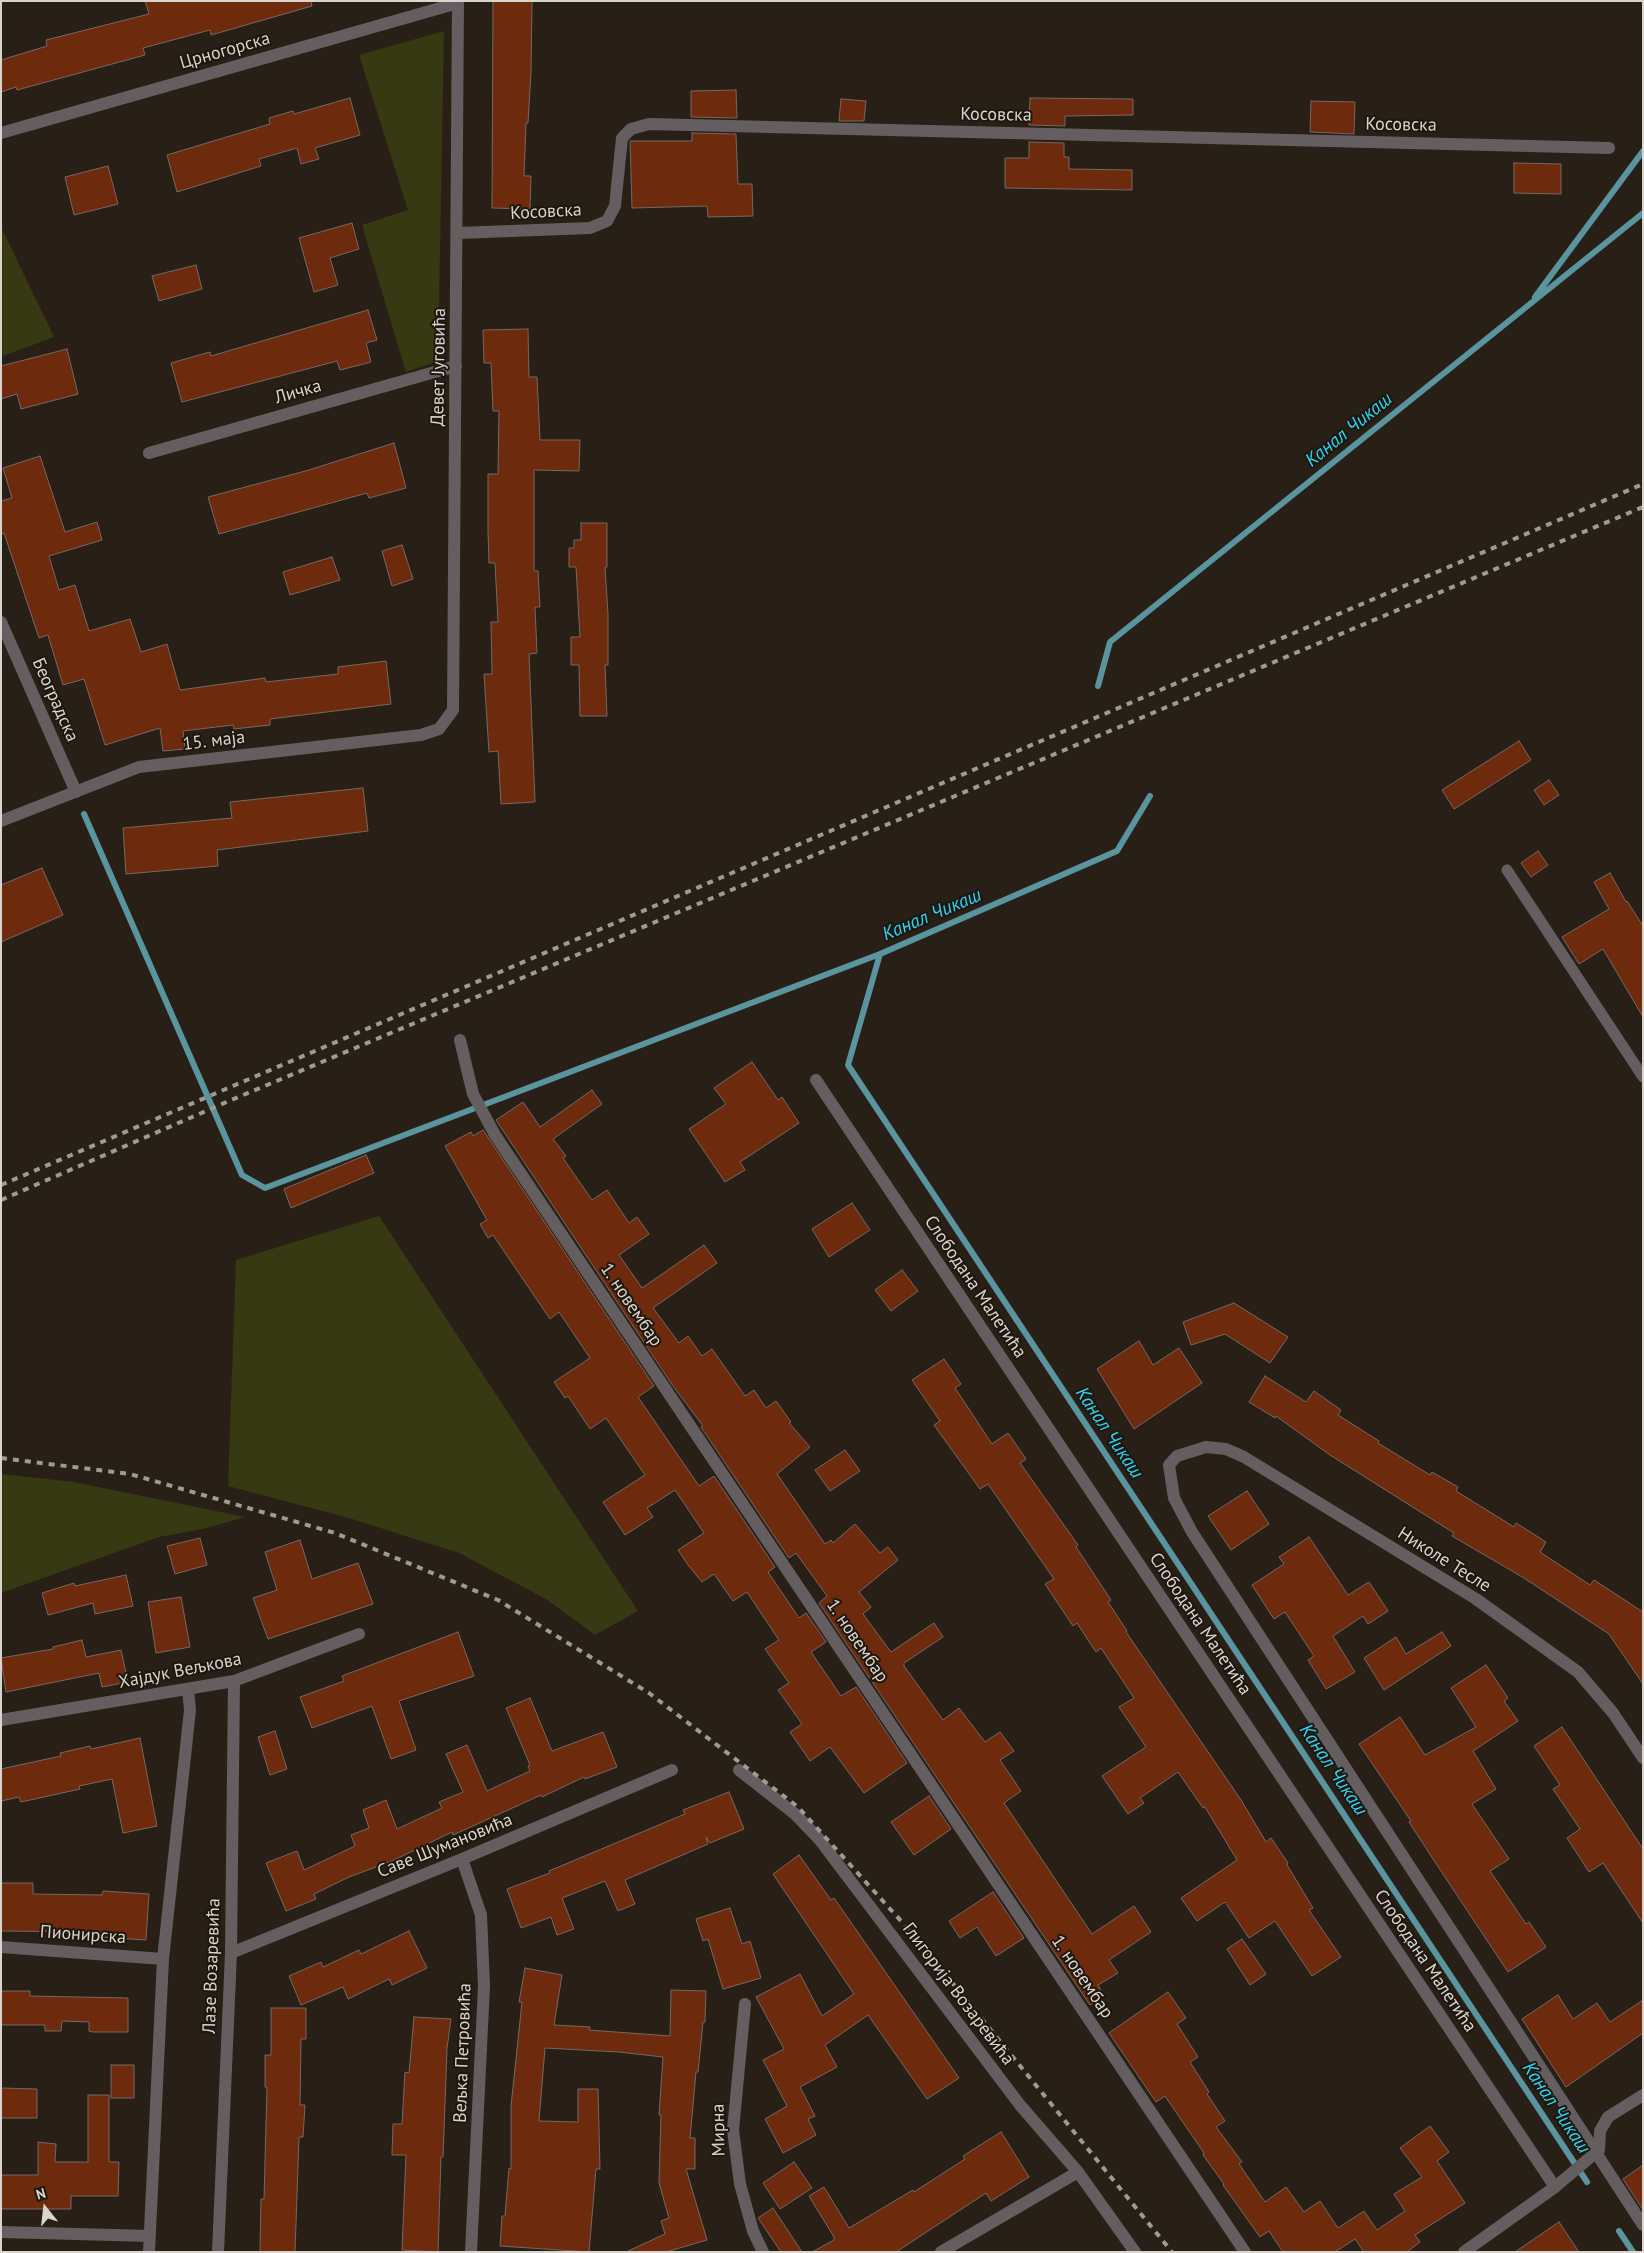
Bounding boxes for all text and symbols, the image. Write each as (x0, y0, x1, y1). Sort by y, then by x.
street label: Црногорска (177, 28, 273, 74)
street label: Косовска (960, 104, 1032, 126)
street label: Косовска (1365, 114, 1437, 136)
street label: Косовска (510, 199, 582, 225)
street label: Девет Југовића (427, 308, 451, 426)
street label: Личка (272, 375, 324, 409)
water label: Канал Чикаш (1301, 388, 1397, 472)
street label: Београдска (27, 655, 83, 745)
street label: 15. маја (182, 726, 246, 756)
water label: Канал Чикаш (879, 884, 985, 946)
street label: Слободана Малетића (919, 1212, 1031, 1362)
street label: 1. новембар (595, 1259, 667, 1351)
water label: Канал Чикаш (1070, 1383, 1148, 1483)
street label: Николе Тесле (1393, 1523, 1495, 1597)
street label: Слободана Малетића (1144, 1549, 1256, 1699)
street label: 1. новембар (821, 1595, 893, 1687)
street label: Хајдук Вељкова (117, 1648, 243, 1694)
water label: Канал Чикаш (1294, 1720, 1372, 1820)
street label: Саве Шумановића (374, 1809, 516, 1883)
street label: Слободана Малетића (1369, 1886, 1481, 2036)
street label: Лазе Возаревића (199, 1898, 225, 2034)
street label: Глигорија Возаревића (897, 1919, 1019, 2069)
street label: Пионирска (39, 1921, 127, 1949)
street label: 1. новембар (1046, 1931, 1118, 2023)
street label: Вељка Петровића (450, 1983, 476, 2123)
water label: Канал Чикаш (1517, 2058, 1595, 2158)
street label: Мирна (708, 2104, 730, 2156)
north arrow (20, 2183, 70, 2233)
text: N (34, 2184, 48, 2204)

